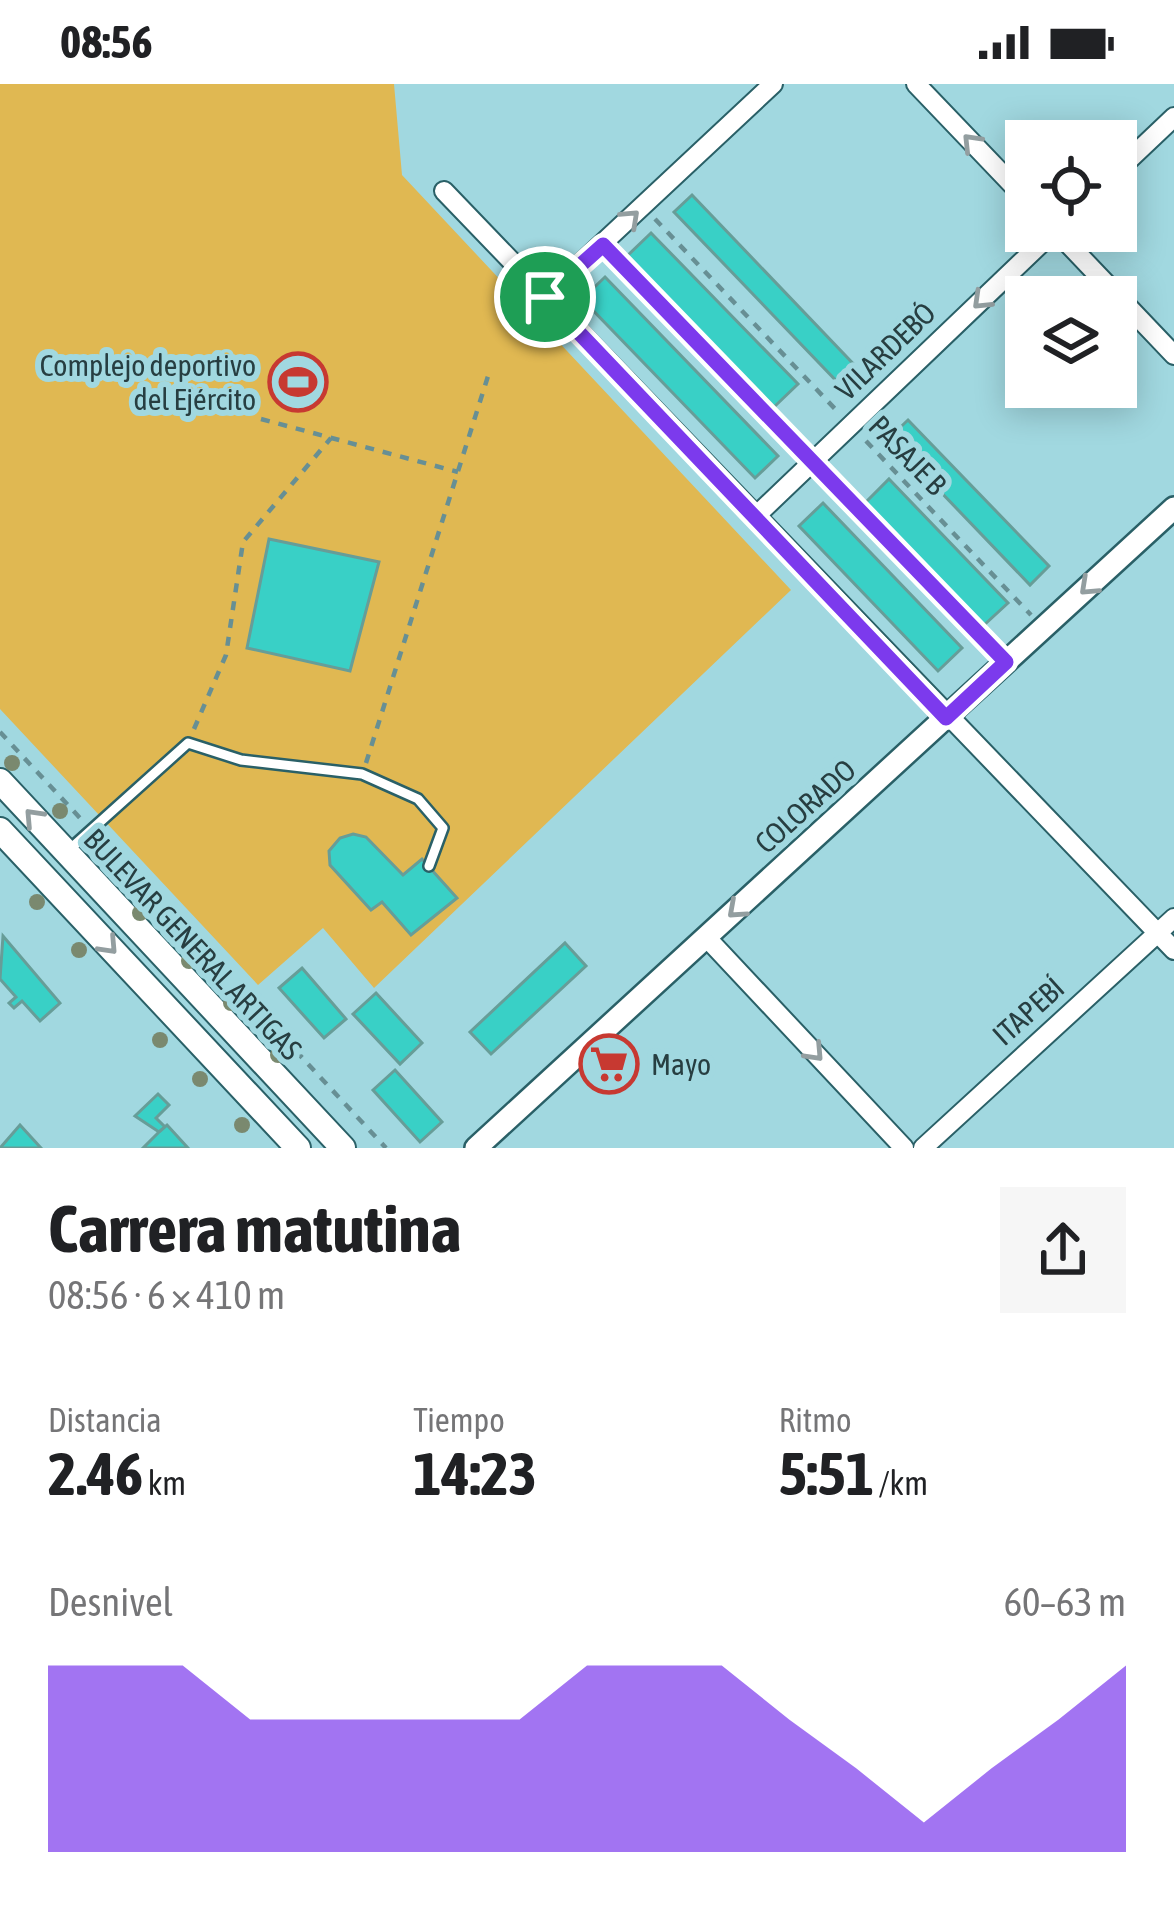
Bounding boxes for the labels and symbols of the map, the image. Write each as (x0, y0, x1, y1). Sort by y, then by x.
one-way arrow (963, 134, 985, 155)
one-way arrow (618, 210, 639, 232)
pin (494, 246, 596, 348)
one-way arrow (973, 286, 995, 308)
street label: VILARDEBÓ (828, 295, 942, 407)
place label: Complejo deportivo del Ejército (40, 348, 256, 416)
sports icon: Complejo deportivo del Ejército (267, 351, 329, 413)
street label: PASAJE B (862, 409, 954, 501)
one-way arrow (1080, 573, 1102, 595)
street label: COLORADO (748, 752, 862, 860)
one-way arrow (26, 810, 48, 831)
street label: BULEVAR GENERAL ARTIGAS (77, 822, 309, 1066)
one-way arrow (728, 896, 749, 917)
one-way arrow (94, 932, 116, 953)
street label: ITAPEBÍ (986, 970, 1070, 1052)
supermarket icon: Mayo (578, 1033, 640, 1095)
one-way arrow (800, 1039, 822, 1061)
place label: Mayo (651, 1047, 711, 1081)

